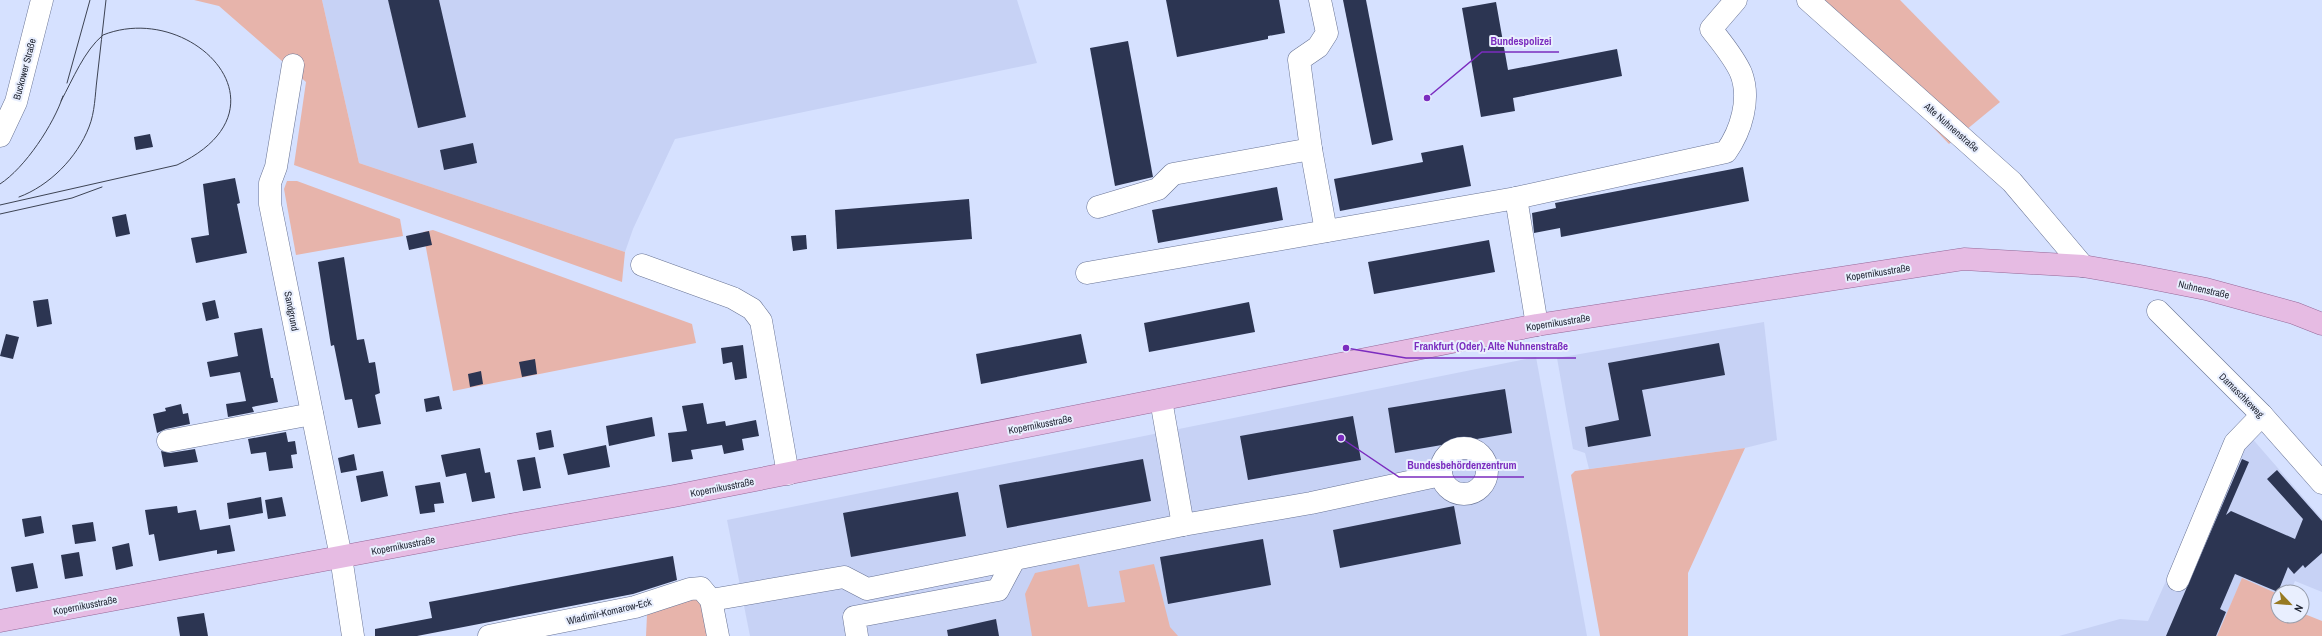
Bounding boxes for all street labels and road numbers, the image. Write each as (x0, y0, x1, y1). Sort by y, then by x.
street label: Buckower Straße (10, 37, 39, 101)
street label: Alte Nuhnenstraße (1921, 99, 1982, 155)
street label: Kopernikusstraße (1845, 261, 1911, 284)
street label: Nuhnenstraße (2177, 277, 2231, 302)
street label: Sandgrund (281, 290, 302, 332)
street label: Kopernikusstraße (1525, 311, 1591, 334)
street label: Damaschkeweg (2216, 370, 2267, 421)
street label: Kopernikusstraße (1007, 412, 1074, 437)
street label: Kopernikusstraße (689, 475, 756, 500)
street label: Kopernikusstraße (370, 533, 437, 558)
street label: Kopernikusstraße (52, 593, 119, 618)
street label: Wladimir-Komarow-Eck (565, 595, 654, 628)

